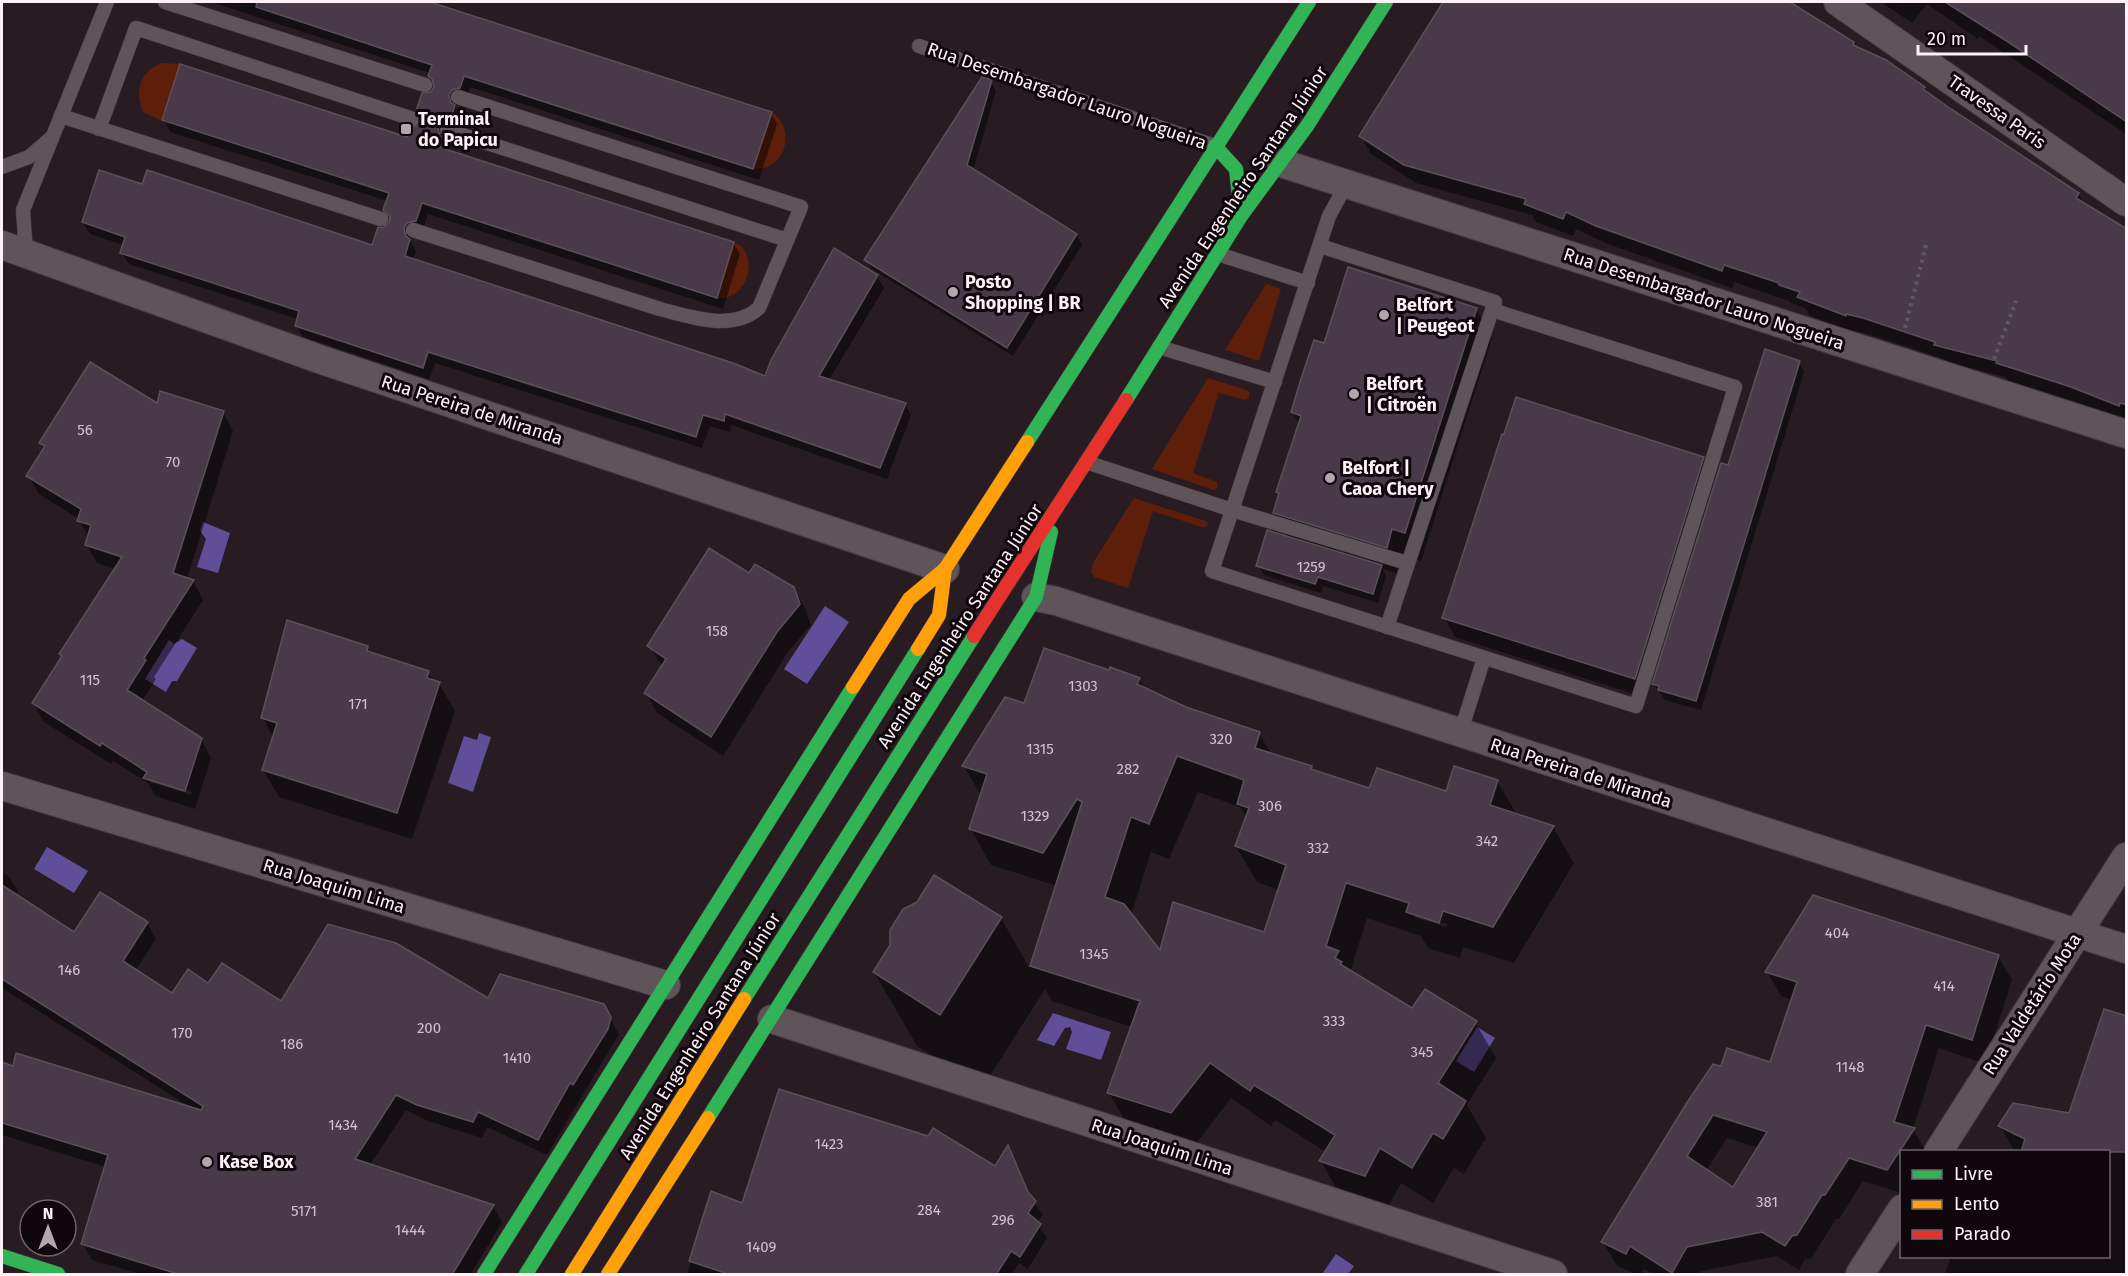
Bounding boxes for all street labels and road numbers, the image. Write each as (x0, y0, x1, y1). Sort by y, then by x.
street label: Rua Desembargador Lauro Nogueira (924, 38, 1210, 154)
street label: Avenida Engenheiro Santana Júnior (1154, 62, 1332, 312)
street label: Travessa Paris (1944, 70, 2050, 154)
street label: Rua Desembargador Lauro Nogueira (1561, 243, 1847, 355)
street label: Rua Pereira de Miranda (379, 370, 565, 450)
street label: Avenida Engenheiro Santana Júnior (873, 500, 1047, 752)
street label: Rua Pereira de Miranda (1488, 733, 1674, 813)
street label: Rua Joaquim Lima (260, 854, 408, 918)
street label: Avenida Engenheiro Santana Júnior (615, 908, 785, 1163)
street label: Rua Valdetário Mota (1978, 929, 2086, 1079)
street label: Rua Joaquim Lima (1089, 1114, 1235, 1180)

